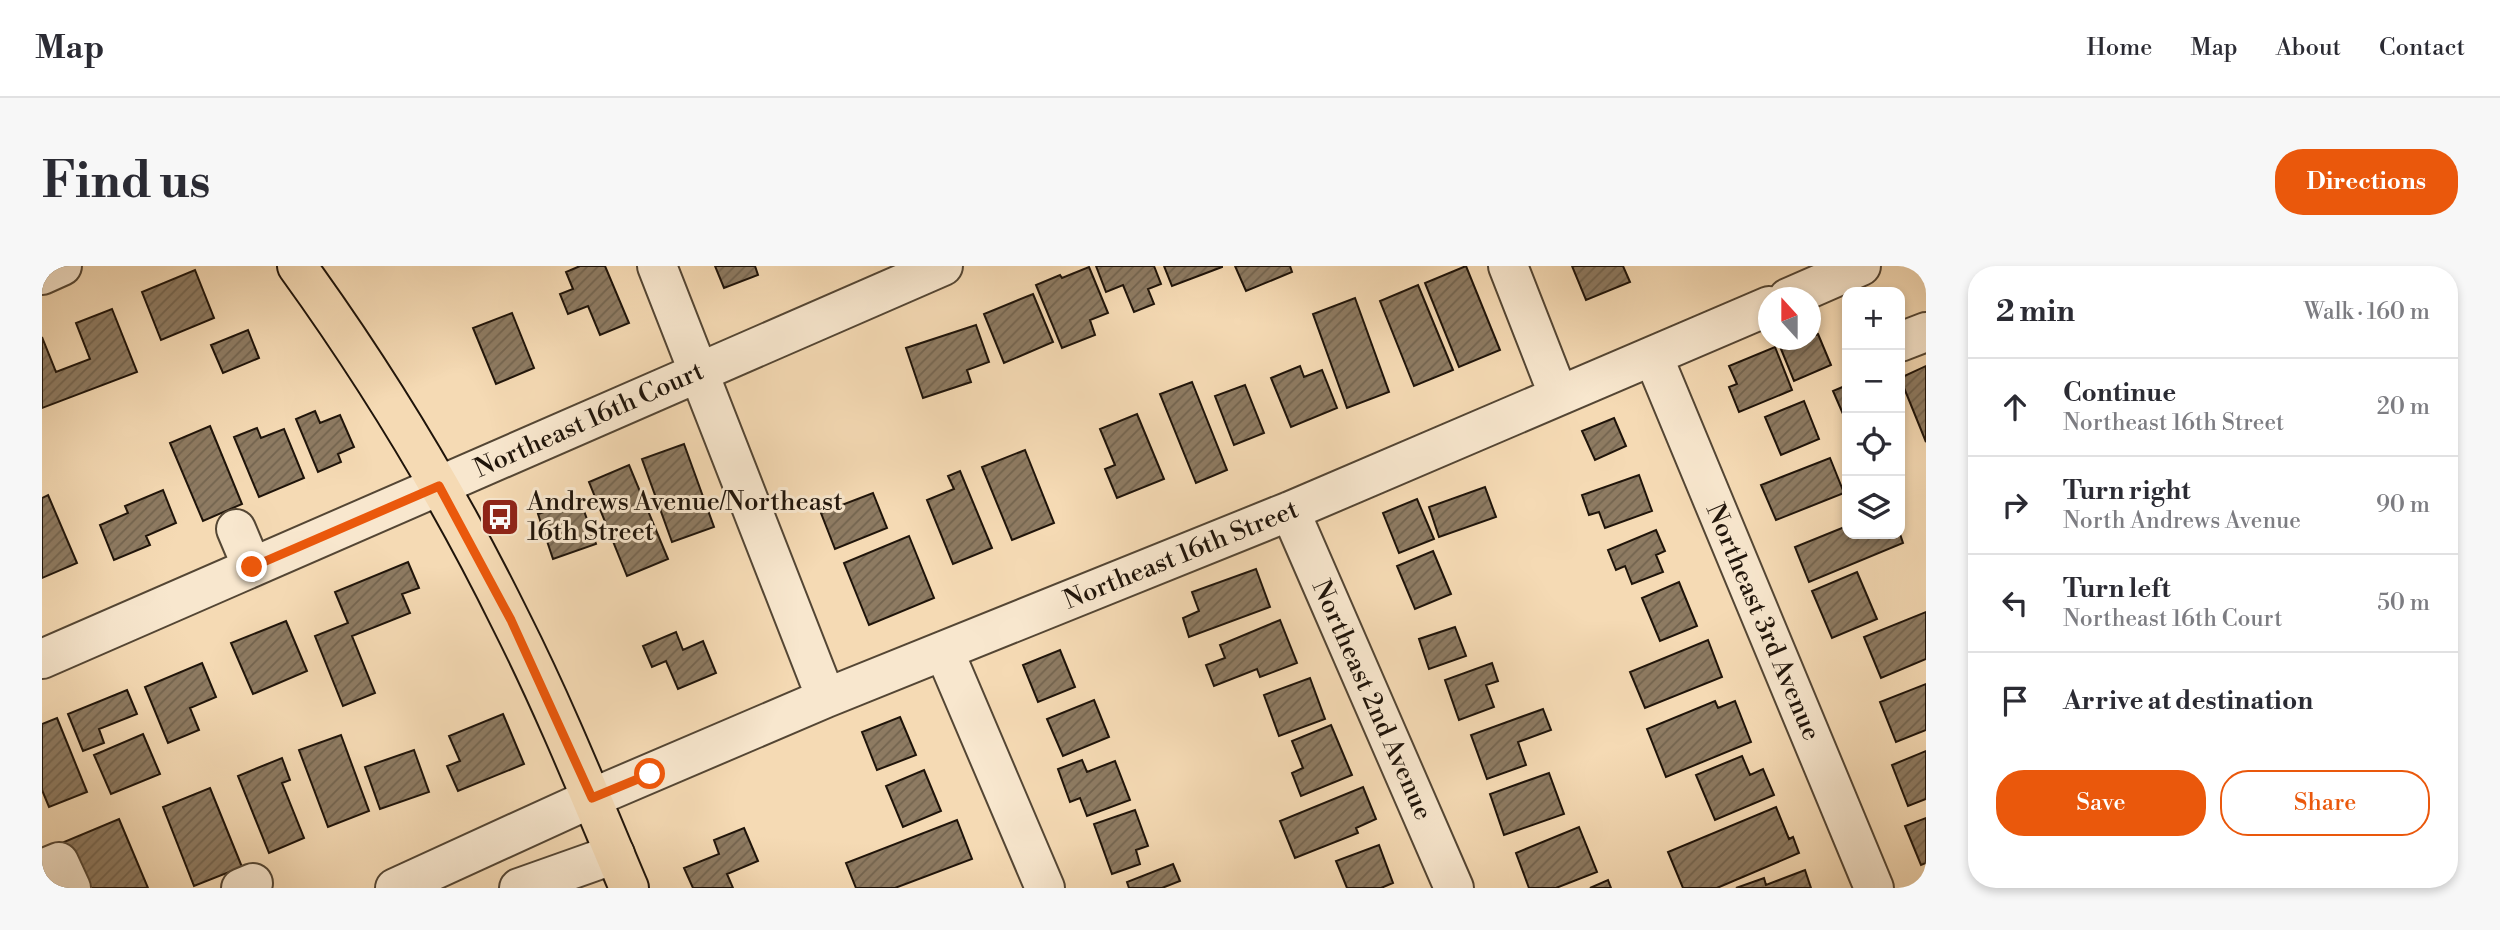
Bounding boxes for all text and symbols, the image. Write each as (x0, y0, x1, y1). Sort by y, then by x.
text: Map (35, 28, 104, 69)
text: Home (2087, 33, 2152, 63)
text: Map (2190, 33, 2238, 63)
text: About (2276, 33, 2341, 63)
text: Contact (2379, 33, 2465, 63)
button: Directions (2275, 149, 2458, 215)
text: Find us (42, 152, 211, 213)
north arrow (1758, 287, 1821, 350)
map controls (1842, 287, 1905, 539)
button: + (1842, 287, 1905, 350)
text: 2 min (1996, 293, 2075, 331)
text: Walk · 160 m (2304, 298, 2430, 326)
button: − (1842, 350, 1905, 413)
street label: Northeast 16th Court (469, 355, 709, 485)
text: Continue (2063, 377, 2176, 409)
icon: ahead (1996, 388, 2034, 426)
text: 20 m (2377, 393, 2430, 421)
text: Northeast 16th Street (2063, 409, 2284, 437)
button: locate (1842, 413, 1905, 476)
text: Turn right (2063, 475, 2191, 507)
button: layers (1842, 476, 1905, 539)
place label: Andrews Avenue/Northeast 16th Street (526, 486, 843, 548)
icon: right (1996, 486, 2034, 524)
text: 90 m (2376, 491, 2430, 519)
street label: Northeast 16th Street (1059, 493, 1303, 617)
bus stop icon: Andrews Avenue/Northeast 16th Street (479, 496, 521, 538)
street label: Northeast 3rd Avenue (1699, 499, 1827, 745)
text: North Andrews Avenue (2063, 507, 2301, 535)
route end (236, 551, 267, 582)
text: Turn left (2063, 573, 2171, 605)
street label: Northeast 2nd Avenue (1305, 575, 1439, 825)
icon: left (1996, 584, 2034, 622)
text: 50 m (2377, 589, 2430, 617)
text: Northeast 16th Court (2063, 605, 2282, 633)
icon: arrive (1996, 682, 2034, 720)
text: Arrive at destination (2063, 685, 2313, 717)
route start (634, 758, 665, 789)
button: Save (1996, 770, 2206, 836)
button: Share (2220, 770, 2430, 836)

